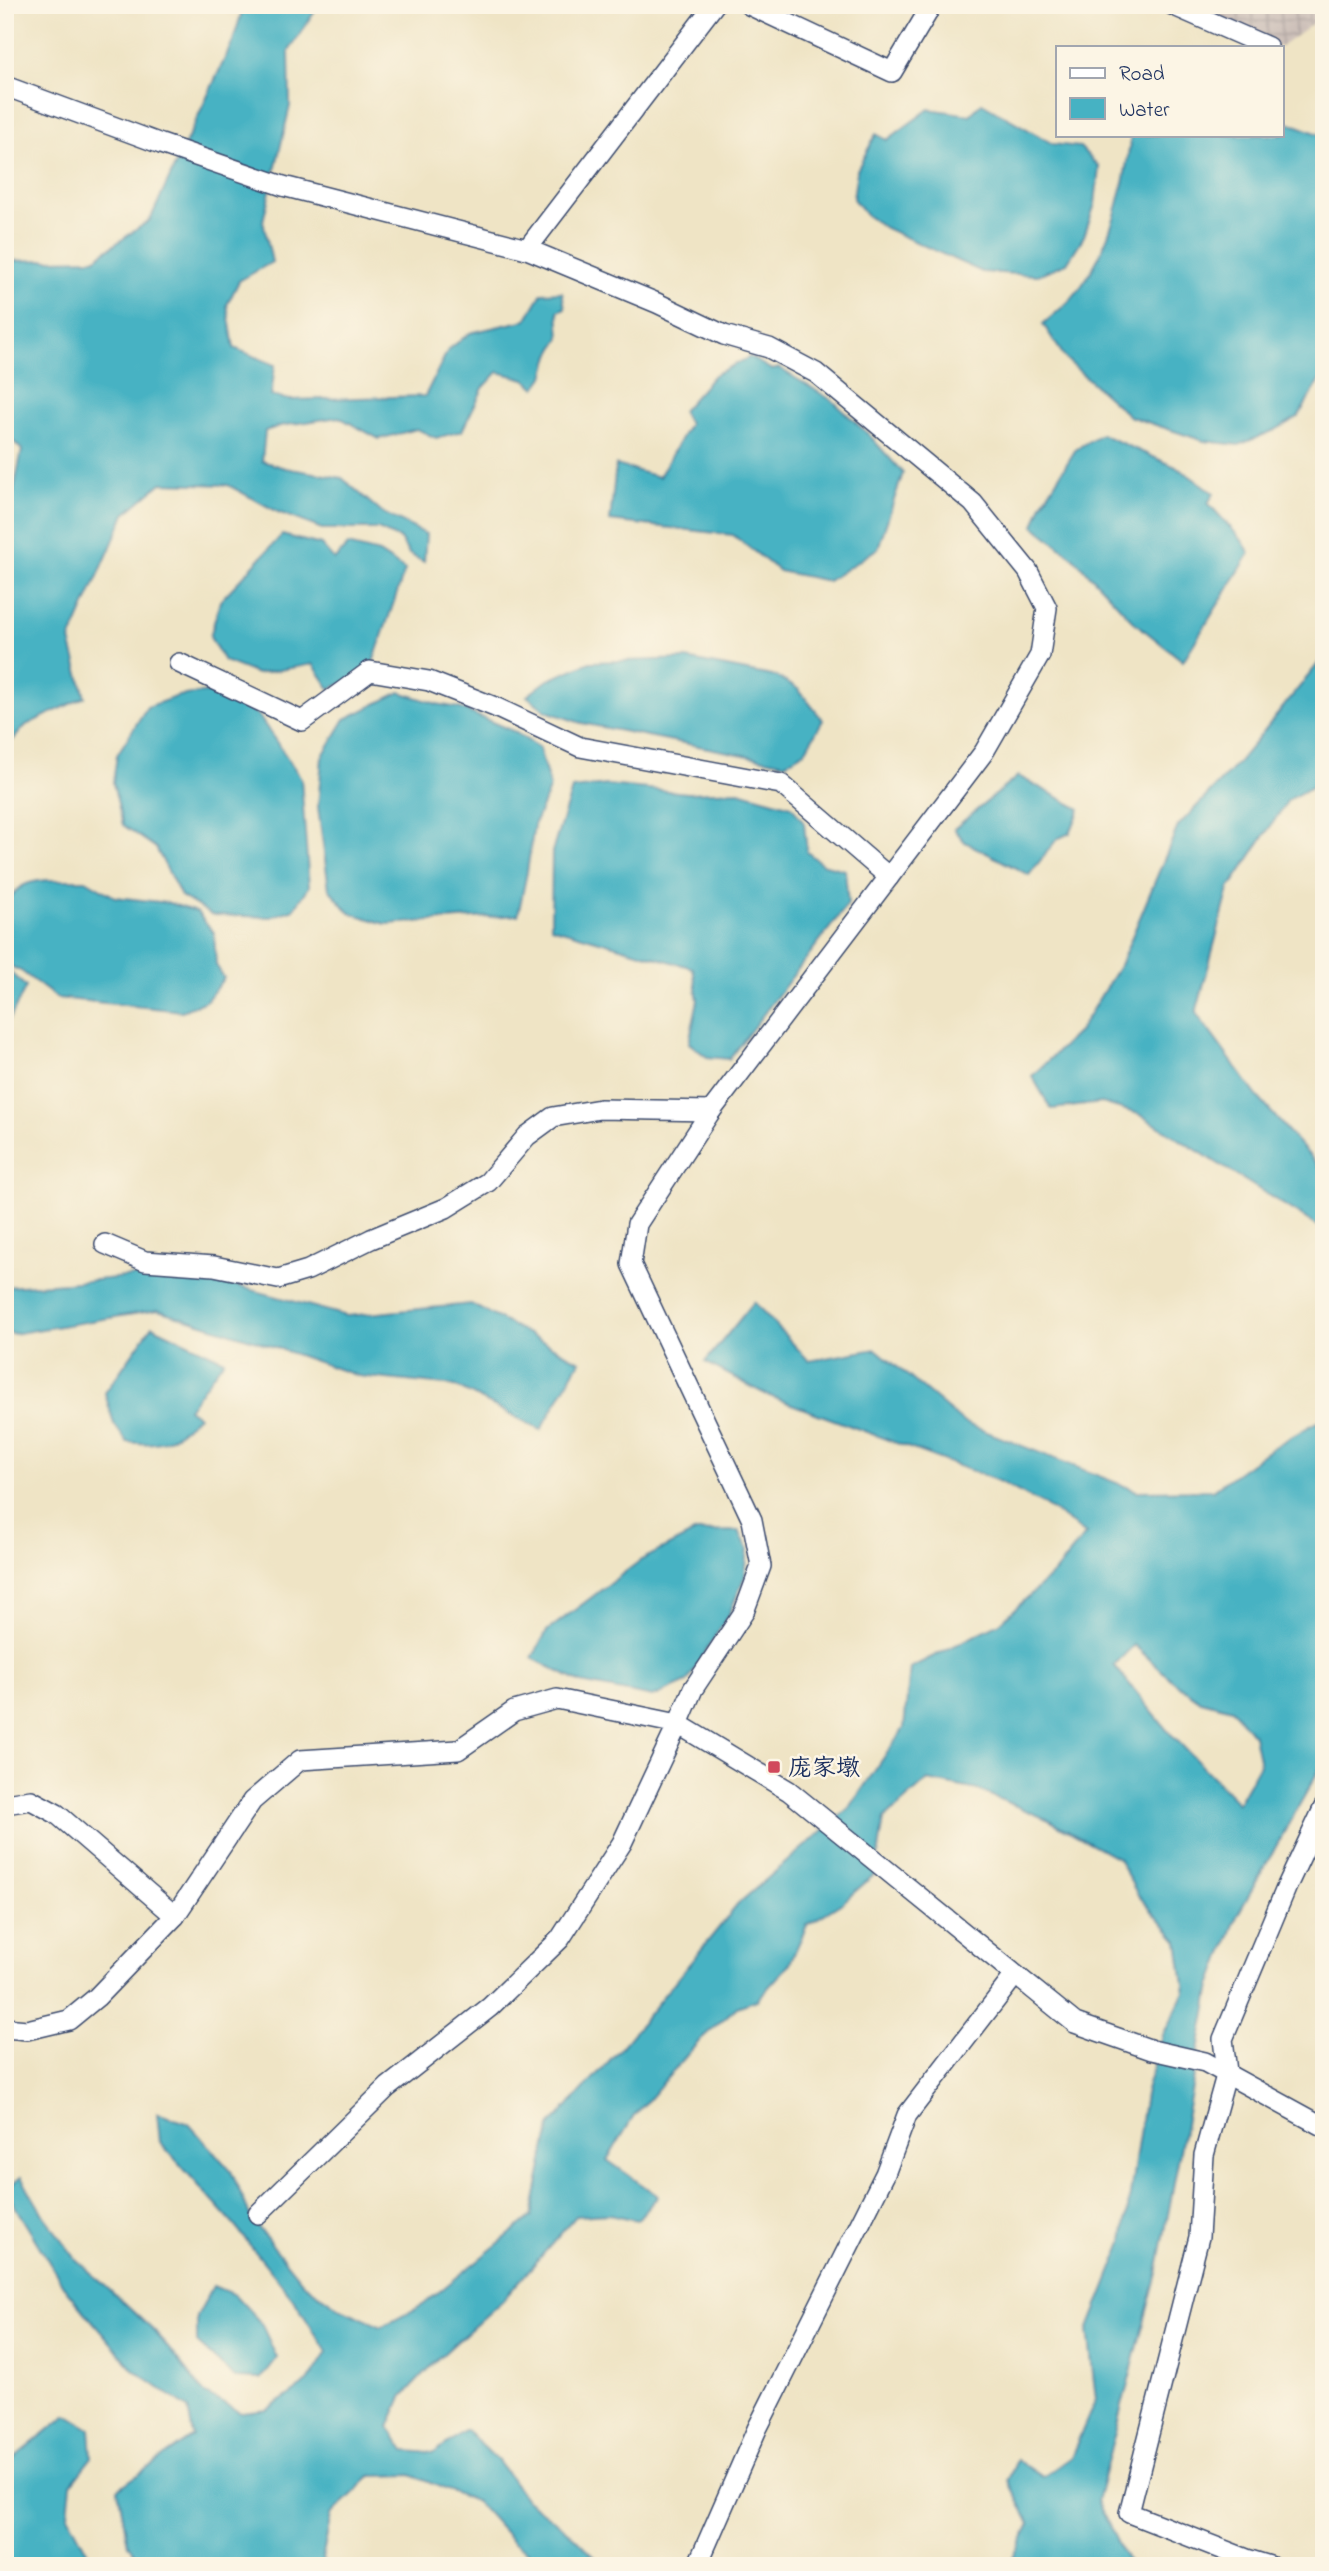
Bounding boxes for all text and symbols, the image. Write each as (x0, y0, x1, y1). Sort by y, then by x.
legend (1056, 46, 1284, 136)
text: Road (1119, 60, 1165, 90)
text: Water (1119, 96, 1170, 126)
place label: 庞家墩 (788, 1752, 860, 1787)
marker: 庞家墩 (766, 1759, 782, 1775)

